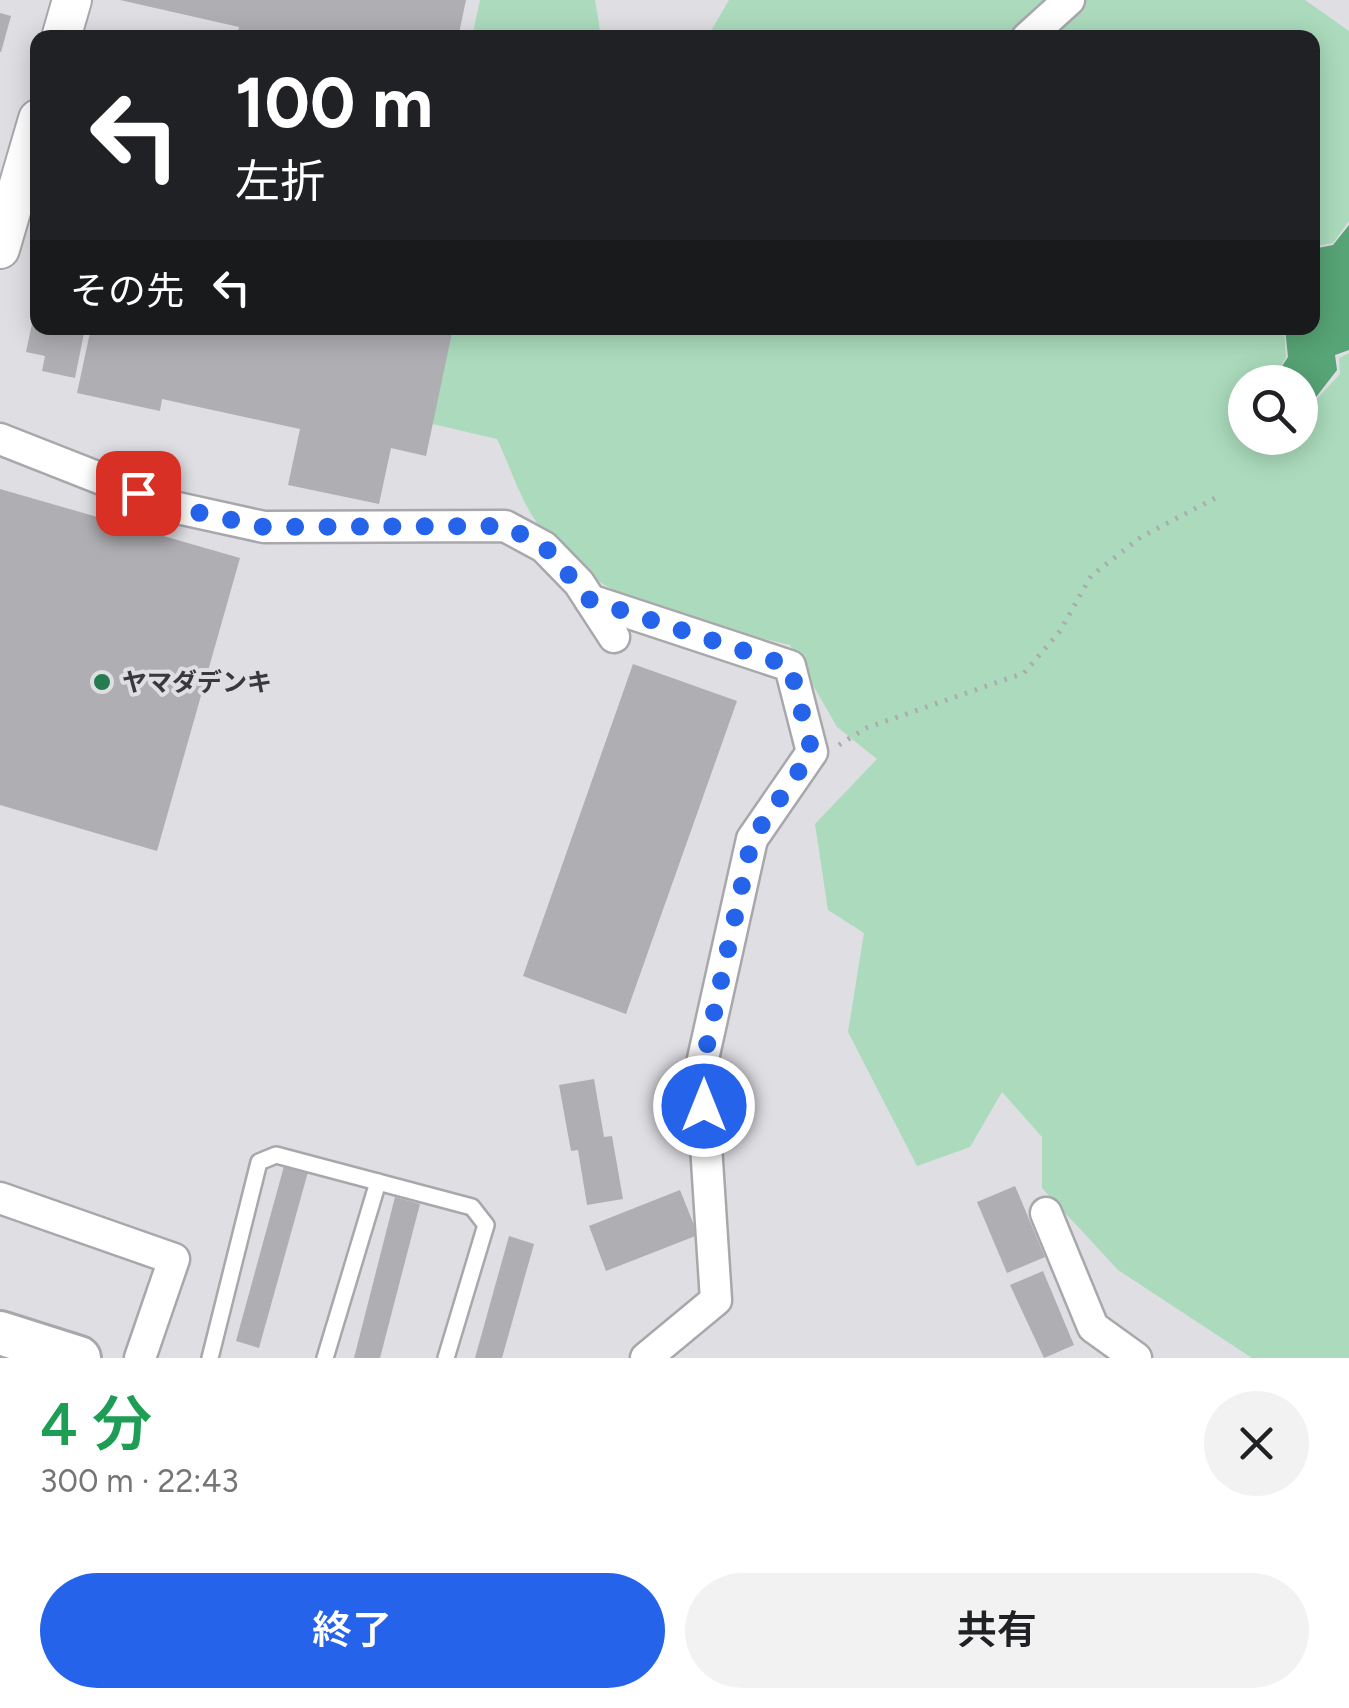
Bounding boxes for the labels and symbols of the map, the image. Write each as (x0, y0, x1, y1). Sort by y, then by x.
pin (96, 451, 181, 536)
place label: ヤマダデンキ (122, 667, 272, 697)
marker: ヤマダデンキ (91, 671, 113, 693)
position arrow (652, 1054, 756, 1158)

